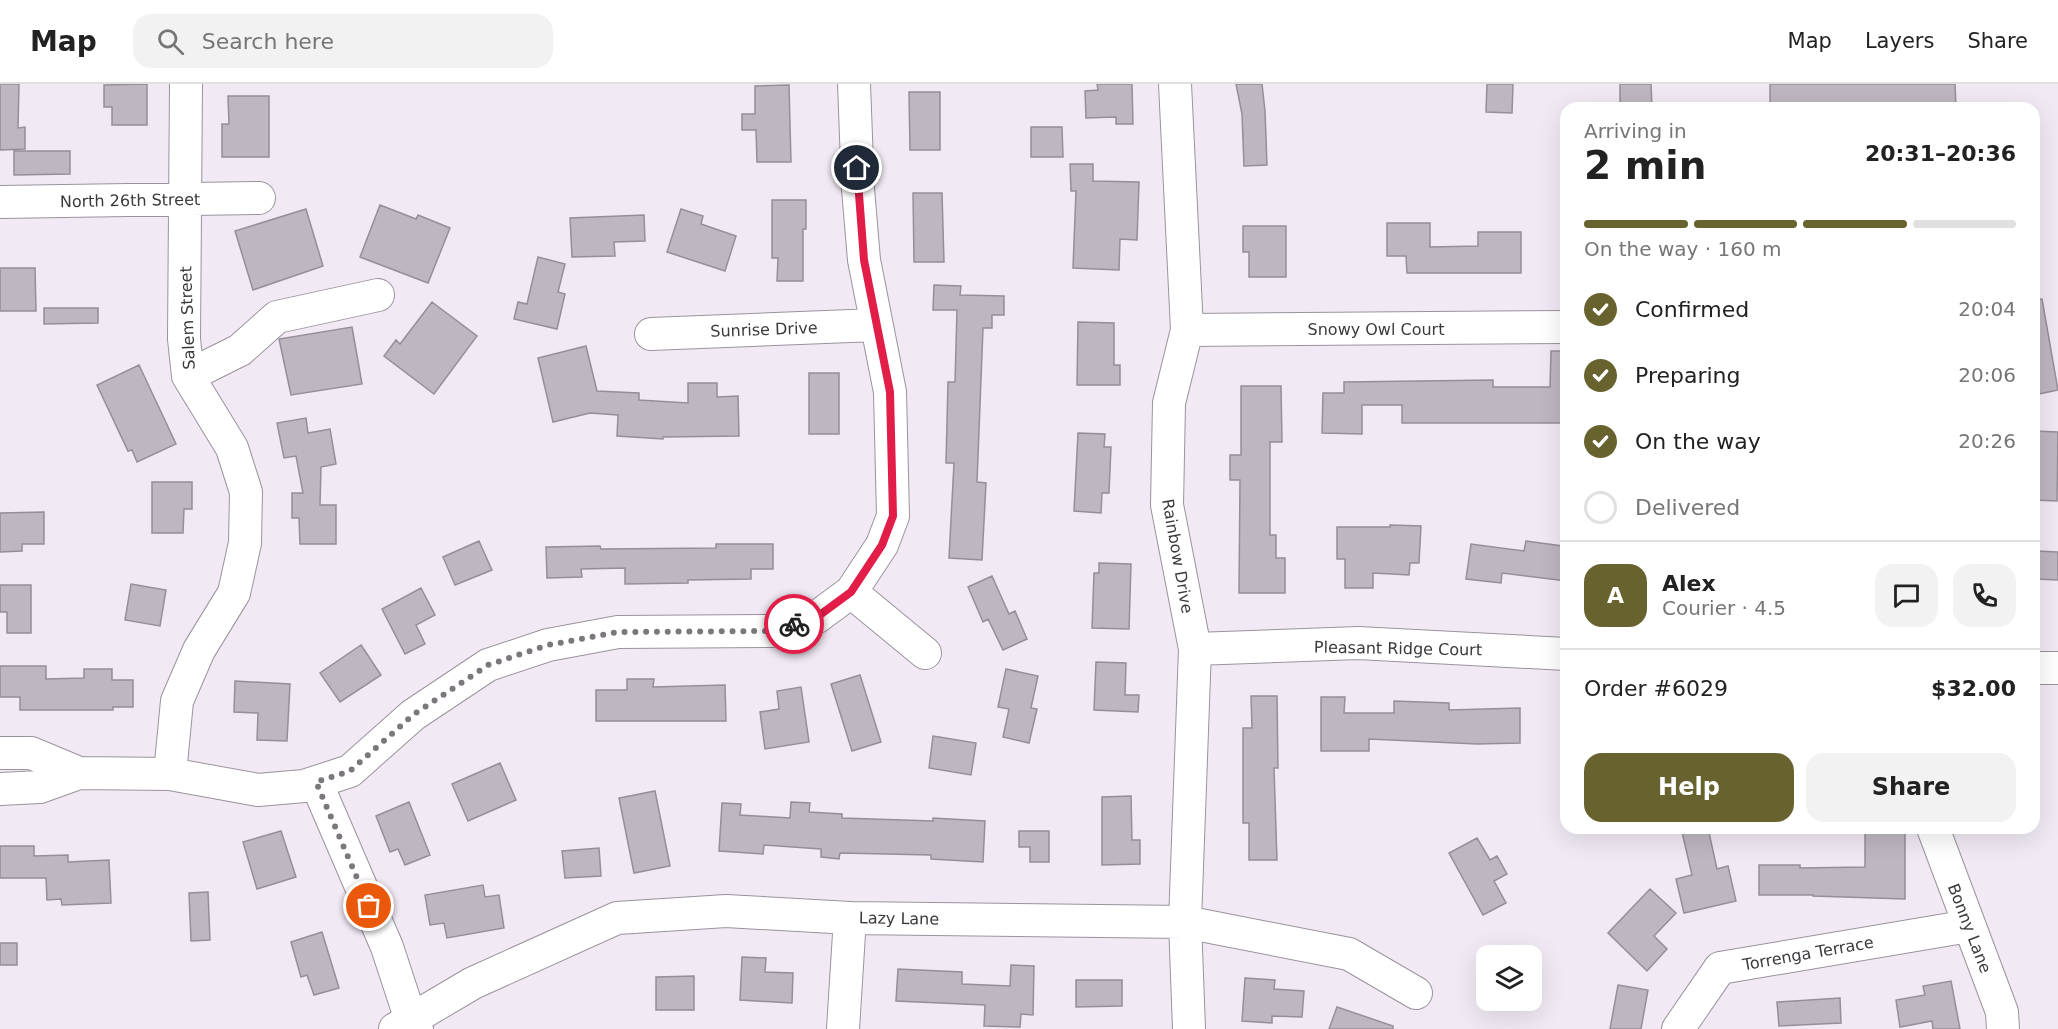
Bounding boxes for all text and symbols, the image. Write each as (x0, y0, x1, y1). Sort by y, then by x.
search box (133, 14, 553, 68)
text: Map (30, 25, 97, 58)
icon: search (154, 25, 187, 58)
text: Search here (202, 29, 334, 54)
text: Map (1788, 29, 1832, 53)
text: Layers (1865, 29, 1934, 53)
text: Share (1967, 29, 2028, 53)
text: Arriving in (1584, 119, 1687, 143)
text: 20:31–20:36 (1865, 141, 2016, 166)
pin (831, 142, 882, 193)
text: 2 min (1584, 143, 1706, 188)
icon: home (840, 151, 873, 184)
street label: North 26th Street (60, 190, 200, 211)
text: On the way · 160 m (1584, 237, 1782, 261)
street label: Salem Street (176, 266, 199, 370)
icon: check (1584, 293, 1617, 326)
text: Confirmed (1635, 297, 1749, 322)
text: 20:04 (1958, 297, 2016, 321)
street label: Sunrise Drive (710, 318, 818, 341)
street label: Snowy Owl Court (1308, 320, 1444, 339)
icon: check (1584, 359, 1617, 392)
text: Preparing (1635, 363, 1741, 388)
text: 20:06 (1958, 363, 2016, 387)
icon: check (1584, 425, 1617, 458)
text: On the way (1635, 429, 1761, 454)
text: 20:26 (1958, 429, 2016, 453)
text: Delivered (1635, 495, 1740, 520)
street label: Rainbow Drive (1158, 497, 1197, 615)
button: chat (1875, 564, 1938, 627)
button: phone (1953, 564, 2016, 627)
text: Alex (1662, 571, 1716, 596)
text: A (1607, 583, 1624, 608)
courier (764, 594, 824, 654)
text: Courier · 4.5 (1662, 596, 1786, 620)
icon: bike (778, 608, 811, 641)
street label: Pleasant Ridge Court (1314, 638, 1482, 659)
text: Order #6029 (1584, 676, 1728, 701)
text: $32.00 (1931, 676, 2016, 701)
button: Help (1584, 753, 1794, 822)
button: Share (1806, 753, 2016, 822)
pin (343, 880, 394, 931)
street label: Bonny Lane (1944, 881, 1995, 976)
icon: bag (352, 889, 385, 922)
street label: Lazy Lane (859, 908, 939, 929)
street label: Torrenga Terrace (1740, 933, 1875, 975)
map controls (1476, 945, 1542, 1011)
button: layers (1476, 945, 1542, 1011)

